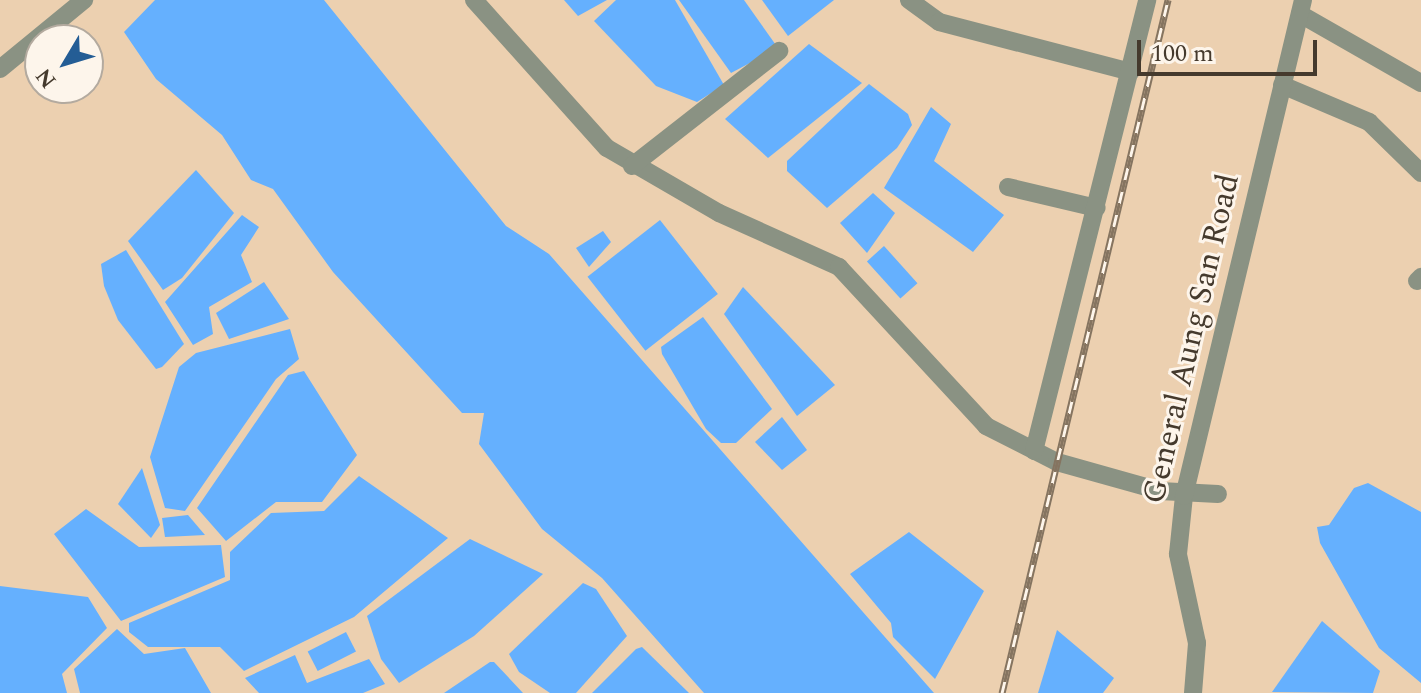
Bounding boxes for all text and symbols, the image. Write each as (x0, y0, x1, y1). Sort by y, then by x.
north arrow (24, 24, 104, 104)
scale bar (1141, 24, 1321, 74)
text: 100 m (1151, 36, 1214, 72)
text: N (28, 61, 65, 95)
street label: General Aung San Road (1135, 170, 1249, 508)

